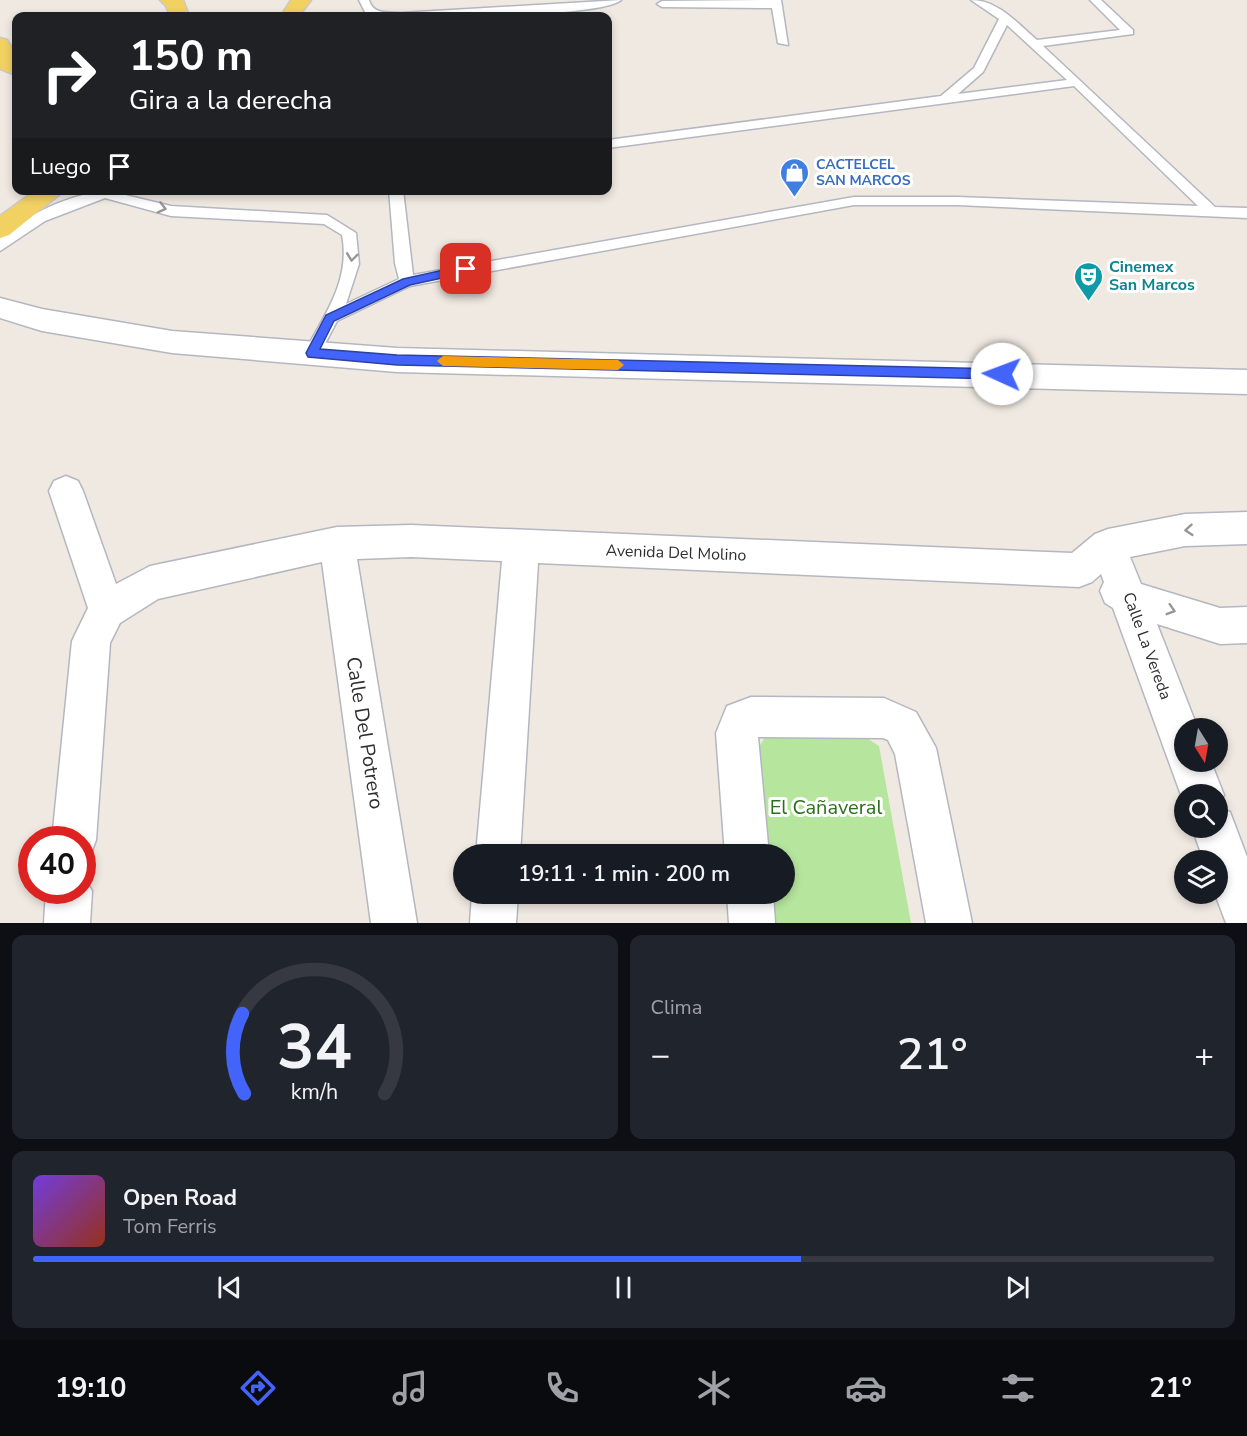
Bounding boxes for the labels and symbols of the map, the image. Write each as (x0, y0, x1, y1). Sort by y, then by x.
place label: CACTELCEL SAN MARCOS (816, 155, 911, 190)
shop icon: CACTELCEL SAN MARCOS (779, 156, 811, 198)
one-way arrow (156, 201, 166, 214)
pin (440, 243, 491, 294)
one-way arrow (346, 252, 359, 261)
place label: Cinemex San Marcos (1109, 256, 1195, 296)
theatre icon: Cinemex San Marcos (1072, 260, 1104, 302)
position arrow (970, 342, 1034, 406)
one-way arrow (1184, 524, 1193, 537)
street label: Avenida Del Molino (605, 540, 747, 566)
street label: Calle La Vereda (1117, 589, 1177, 703)
one-way arrow (1165, 603, 1176, 615)
street label: Calle Del Potrero (340, 655, 390, 811)
north arrow (1174, 718, 1228, 772)
park label: El Cañaveral (770, 794, 882, 821)
speed limit sign: 40 (18, 826, 96, 904)

